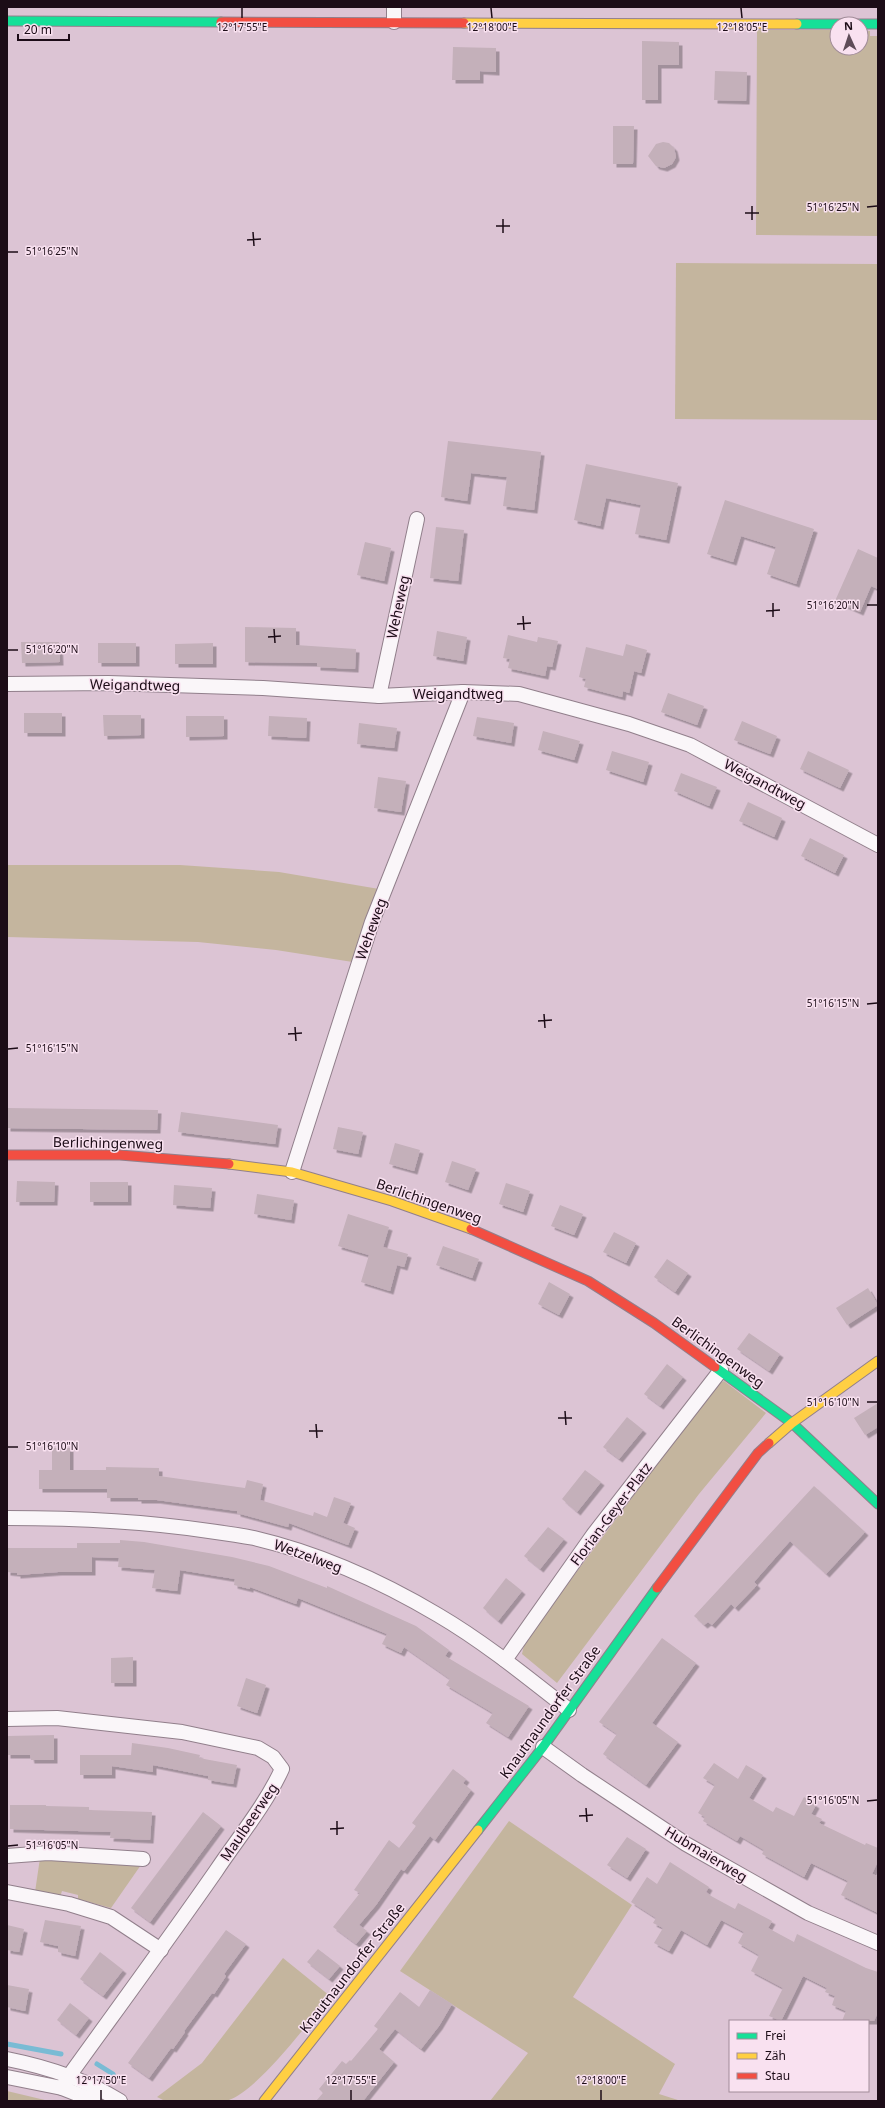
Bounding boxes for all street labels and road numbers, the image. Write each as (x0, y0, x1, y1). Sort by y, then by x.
street label: Weheweg (382, 573, 414, 640)
street label: Weigandtweg (90, 674, 180, 695)
street label: Weigandtweg (413, 684, 503, 703)
street label: Weigandtweg (721, 754, 810, 813)
street label: Weheweg (351, 895, 390, 962)
street label: Berlichingenweg (53, 1132, 163, 1153)
street label: Berlichingenweg (374, 1174, 484, 1227)
street label: Berlichingenweg (668, 1311, 769, 1392)
street label: Florian-Geyer-Platz (566, 1458, 656, 1569)
street label: Wetzelweg (271, 1534, 345, 1577)
street label: Knautnaundorfer Straße (495, 1641, 605, 1782)
street label: Maulbeerweg (215, 1779, 282, 1865)
street label: Hubmaierweg (661, 1821, 751, 1886)
street label: Knautnaundorfer Straße (295, 1899, 409, 2037)

